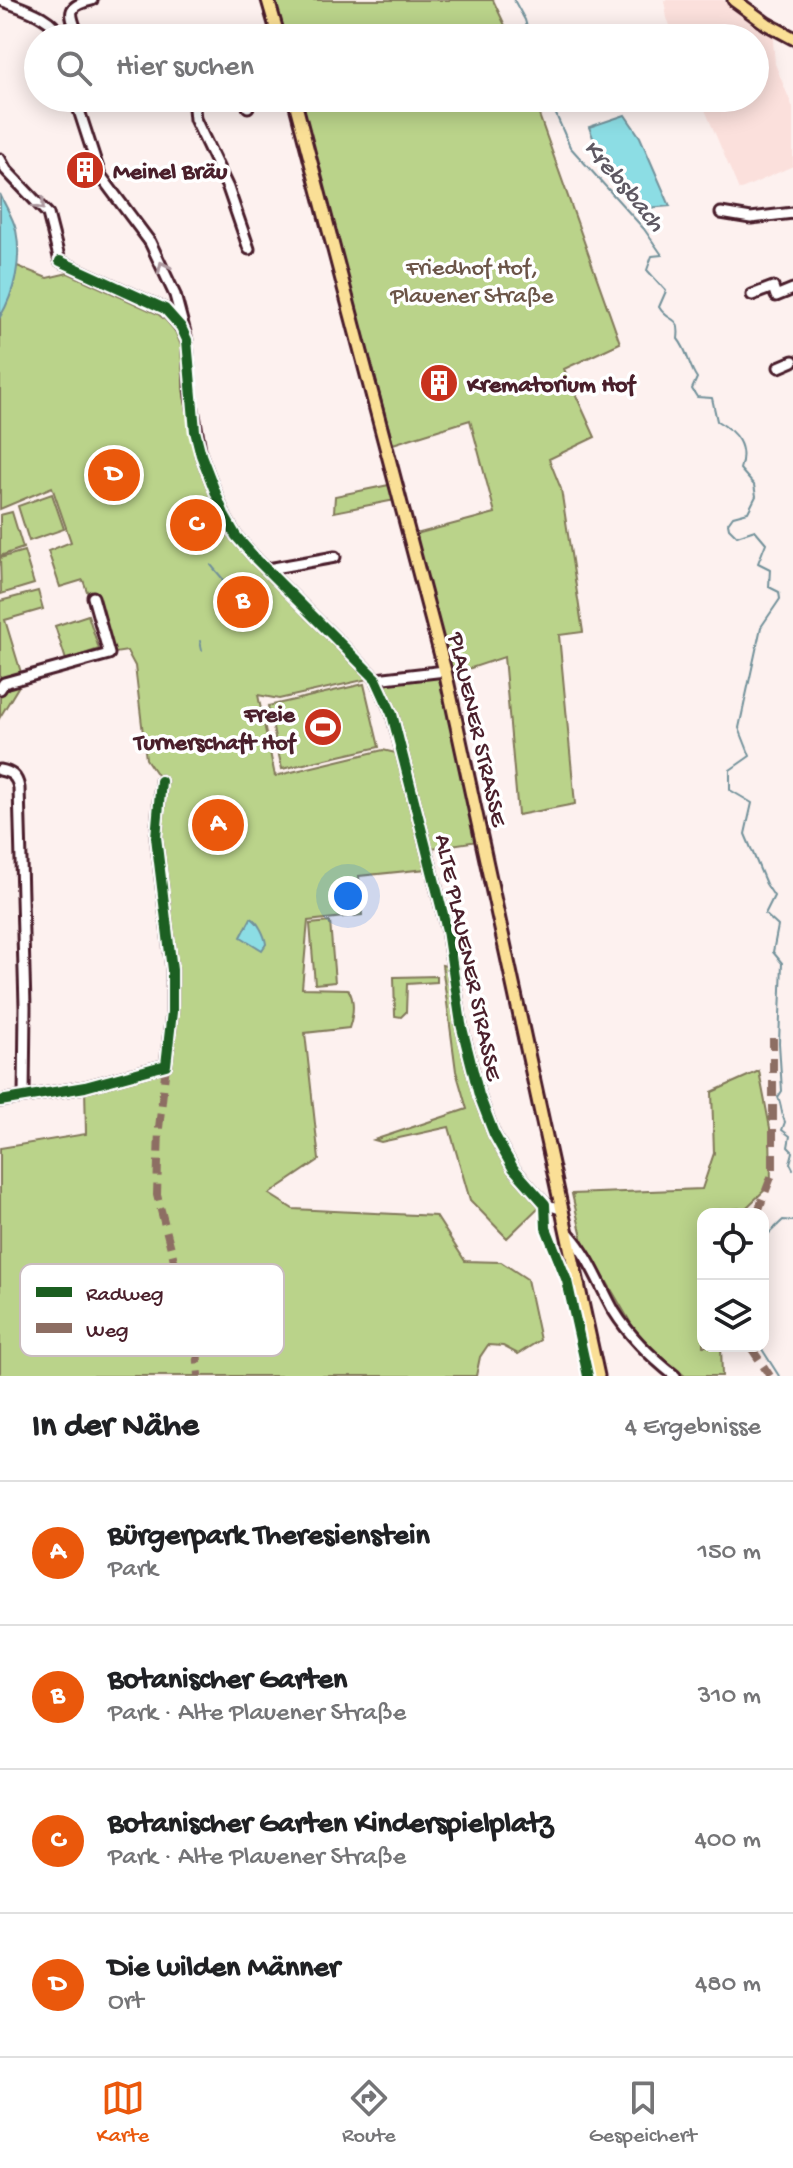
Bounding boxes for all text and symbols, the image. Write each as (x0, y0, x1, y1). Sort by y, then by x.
search box (24, 24, 769, 112)
icon: search (52, 46, 96, 90)
text: Hier suchen (116, 51, 254, 86)
water label: Krebsbach (575, 134, 671, 240)
building icon: Meinel Bräu (64, 149, 106, 191)
place label: Meinel Bräu (113, 159, 228, 188)
one-way arrow (30, 196, 45, 210)
park label: Friedhof Hof, Plauener Straße (389, 255, 554, 312)
one-way arrow (156, 260, 172, 275)
building icon: Krematorium Hof (418, 362, 460, 404)
place label: Krematorium Hof (466, 372, 638, 401)
pin: D (88, 445, 140, 505)
pin: C (170, 495, 222, 555)
pin: B (217, 572, 269, 632)
street label: PLAUENER STRASSE (439, 629, 512, 831)
place label: Freie Turnerschaft Hof (132, 702, 298, 759)
sports icon: Freie Turnerschaft Hof (302, 706, 344, 748)
pin: A (192, 795, 244, 855)
street label: ALTE PLAUENER STRASSE (426, 832, 507, 1085)
your location (328, 876, 368, 916)
map controls (697, 1208, 769, 1352)
button: locate (697, 1208, 769, 1280)
legend (20, 1264, 284, 1356)
button: layers (697, 1280, 769, 1352)
text: Radweg (86, 1283, 164, 1309)
text: Weg (86, 1319, 129, 1345)
text: In der Nähe (32, 1408, 199, 1448)
text: 4 Ergebnisse (625, 1413, 761, 1444)
text: Bürgerpark Theresienstein (108, 1520, 430, 1555)
text: A (50, 1538, 66, 1569)
text: 150 m (697, 1538, 761, 1569)
text: Park (108, 1555, 158, 1586)
text: Botanischer Garten (108, 1664, 347, 1699)
text: B (51, 1682, 65, 1713)
text: 310 m (698, 1682, 761, 1713)
text: Park · Alte Plauener Straße (108, 1699, 406, 1730)
text: Botanischer Garten Kinderspielplatz (108, 1808, 553, 1843)
text: C (51, 1826, 65, 1857)
text: 400 m (695, 1826, 761, 1857)
text: Park · Alte Plauener Straße (108, 1843, 406, 1874)
text: Die wilden Männer (108, 1952, 340, 1987)
text: D (50, 1970, 66, 2001)
text: 480 m (695, 1970, 761, 2001)
text: Ort (108, 1987, 143, 2018)
tab: Karte (97, 2076, 149, 2150)
tab: Route (342, 2076, 396, 2150)
tab: Gespeichert (589, 2076, 696, 2150)

